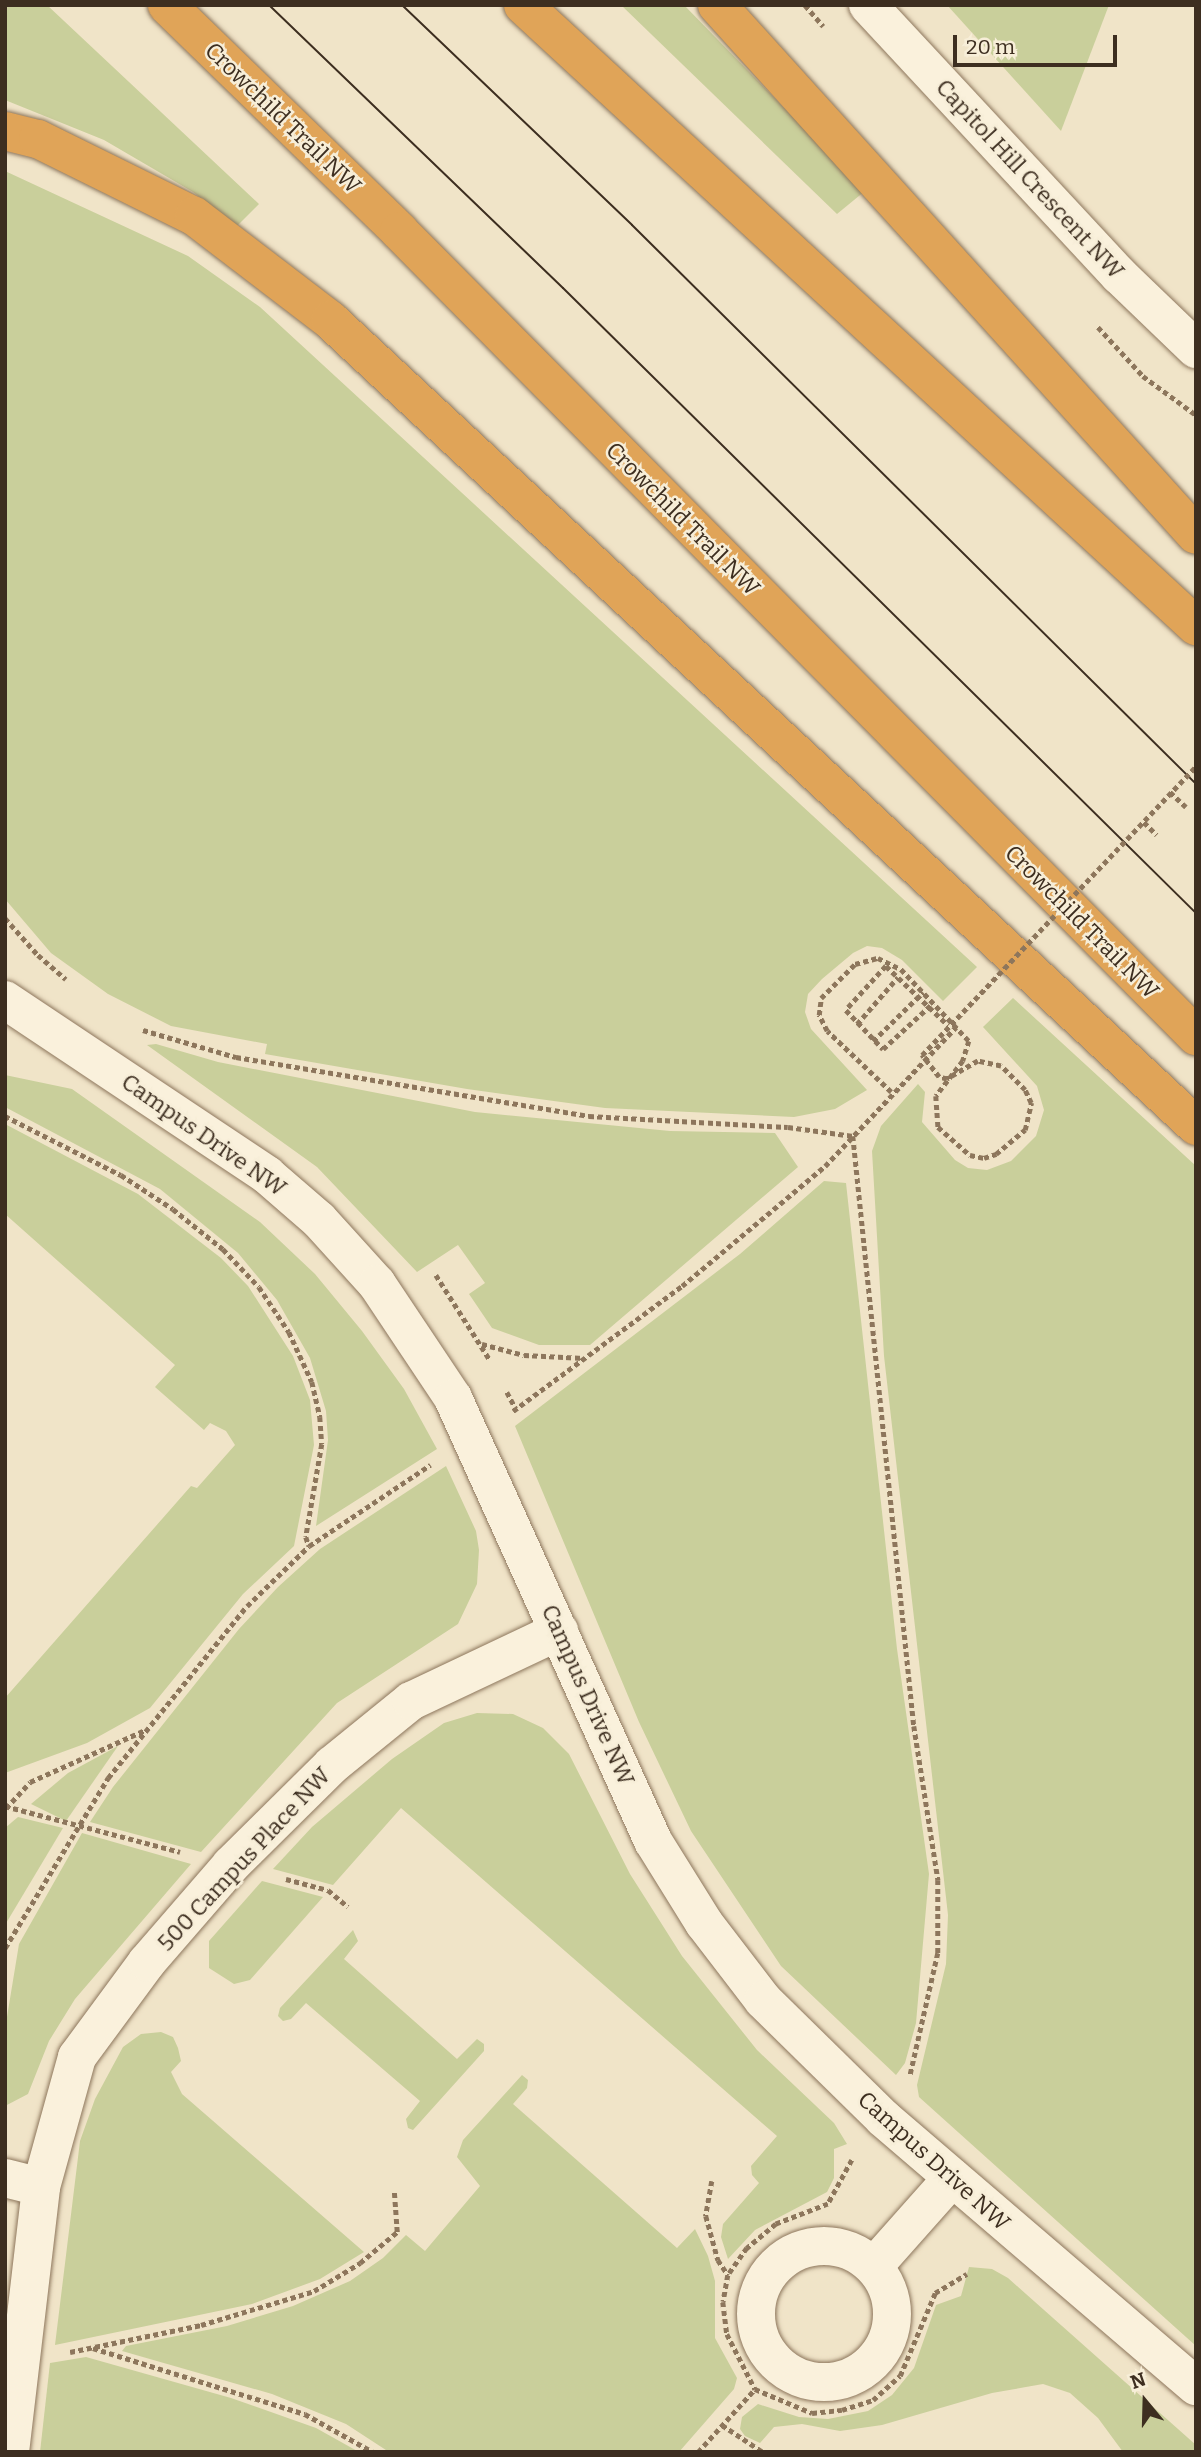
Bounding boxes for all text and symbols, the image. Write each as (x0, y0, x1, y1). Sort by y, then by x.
scale bar (956, 21, 1120, 65)
text: 20 m (966, 34, 1015, 60)
street label: Crowchild Trail NW (199, 36, 367, 200)
street label: Capitol Hill Crescent NW (930, 73, 1130, 285)
street label: Crowchild Trail NW (600, 436, 766, 602)
street label: Crowchild Trail NW (999, 839, 1165, 1005)
street label: Campus Drive NW (116, 1068, 292, 1202)
street label: Campus Drive NW (536, 1600, 640, 1790)
street label: 500 Campus Place NW (152, 1762, 336, 1956)
street label: Campus Drive NW (852, 2086, 1016, 2236)
north arrow (1110, 2366, 1180, 2436)
text: N (1127, 2367, 1149, 2394)

